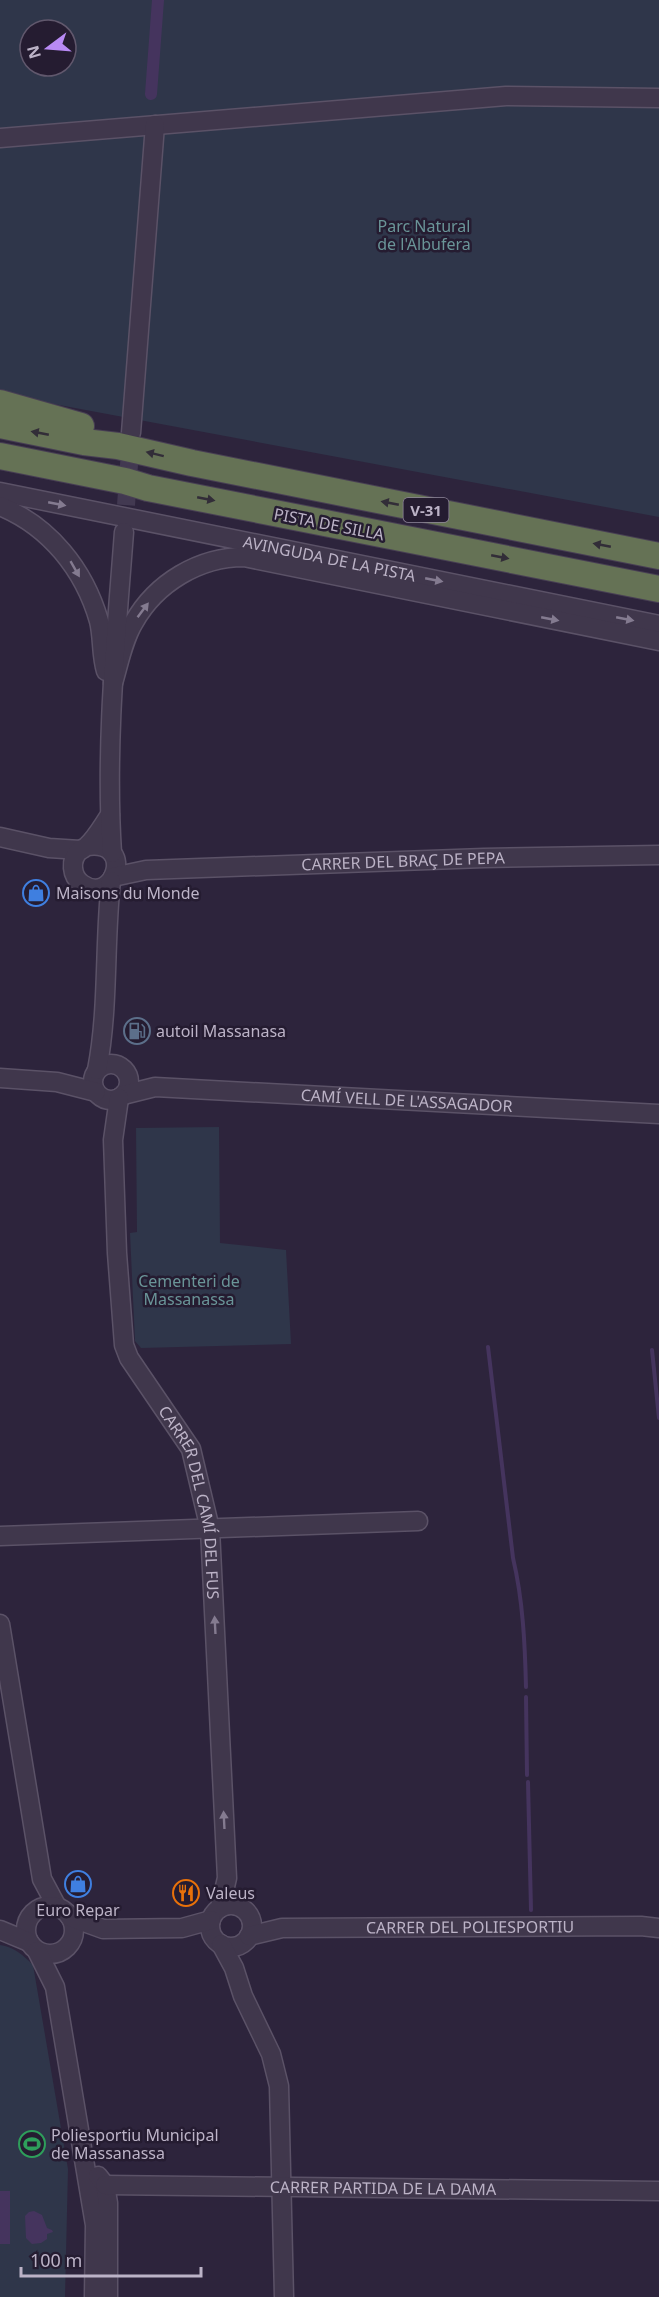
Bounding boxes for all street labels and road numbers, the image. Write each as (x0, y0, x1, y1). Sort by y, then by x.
road number: V-31 (404, 498, 448, 522)
street label: PISTA DE SILLA (272, 503, 387, 546)
street label: AVINGUDA DE LA PISTA (241, 530, 418, 587)
street label: CARRER DEL BRAÇ DE PEPA (301, 847, 506, 875)
street label: CAMÍ VELL DE L'ASSAGADOR (300, 1084, 513, 1117)
street label: CARRER DEL CAMÍ DEL FUS (154, 1401, 224, 1600)
street label: CARRER DEL POLIESPORTIU (366, 1915, 574, 1939)
street label: CARRER PARTIDA DE LA DAMA (270, 2176, 497, 2200)

